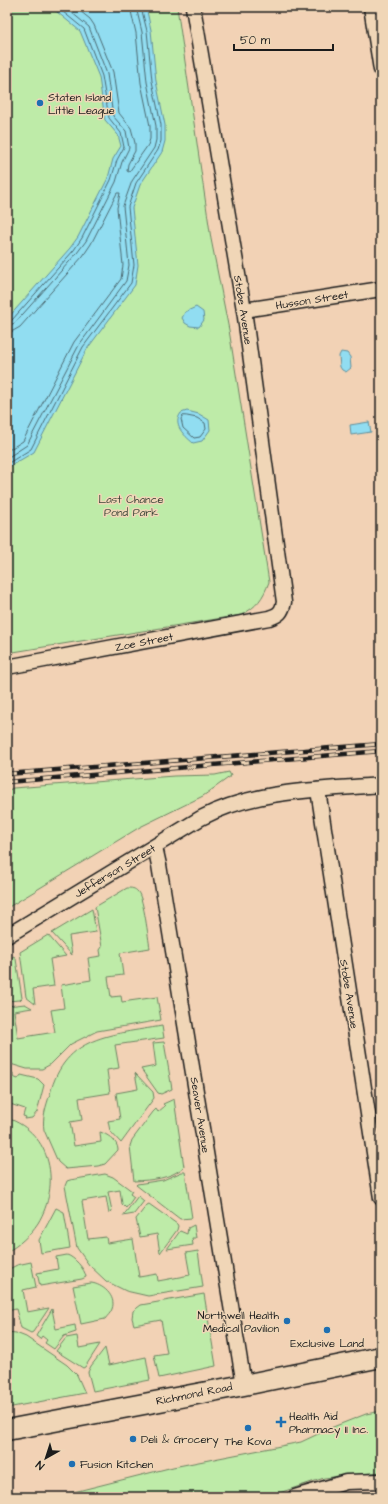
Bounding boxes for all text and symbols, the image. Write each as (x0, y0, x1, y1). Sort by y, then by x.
scale bar (234, 26, 333, 52)
text: 50 m (240, 32, 271, 49)
place label: Staten Island Little League (48, 90, 115, 119)
marker: Staten Island Little League (35, 98, 45, 108)
street label: Stobe Avenue (230, 274, 256, 346)
street label: Husson Street (275, 287, 350, 313)
park label: Last Chance Pond Park (99, 492, 163, 520)
street label: Zoe Street (114, 629, 175, 655)
street label: Jefferson Street (72, 840, 159, 901)
street label: Stobe Avenue (336, 958, 362, 1030)
street label: Seaver Avenue (187, 1076, 213, 1154)
place label: Northwell Health Medical Pavilion (197, 1308, 280, 1336)
marker: Northwell Health Medical Pavilion (282, 1316, 292, 1326)
marker: Exclusive Land (322, 1325, 332, 1335)
place label: Exclusive Land (290, 1336, 364, 1351)
street label: Richmond Road (155, 1379, 234, 1409)
place label: Health Aid Pharmacy II Inc. (289, 1409, 369, 1438)
marker: Health Aid Pharmacy II Inc. (276, 1417, 286, 1427)
marker: The Kova (243, 1423, 253, 1433)
place label: Deli & Grocery (141, 1432, 219, 1448)
marker: Deli & Grocery (128, 1434, 138, 1444)
place label: The Kova (225, 1434, 272, 1449)
north arrow (26, 1438, 66, 1478)
text: N (33, 1457, 47, 1473)
place label: Fusion Kitchen (80, 1457, 154, 1472)
marker: Fusion Kitchen (67, 1459, 77, 1469)

